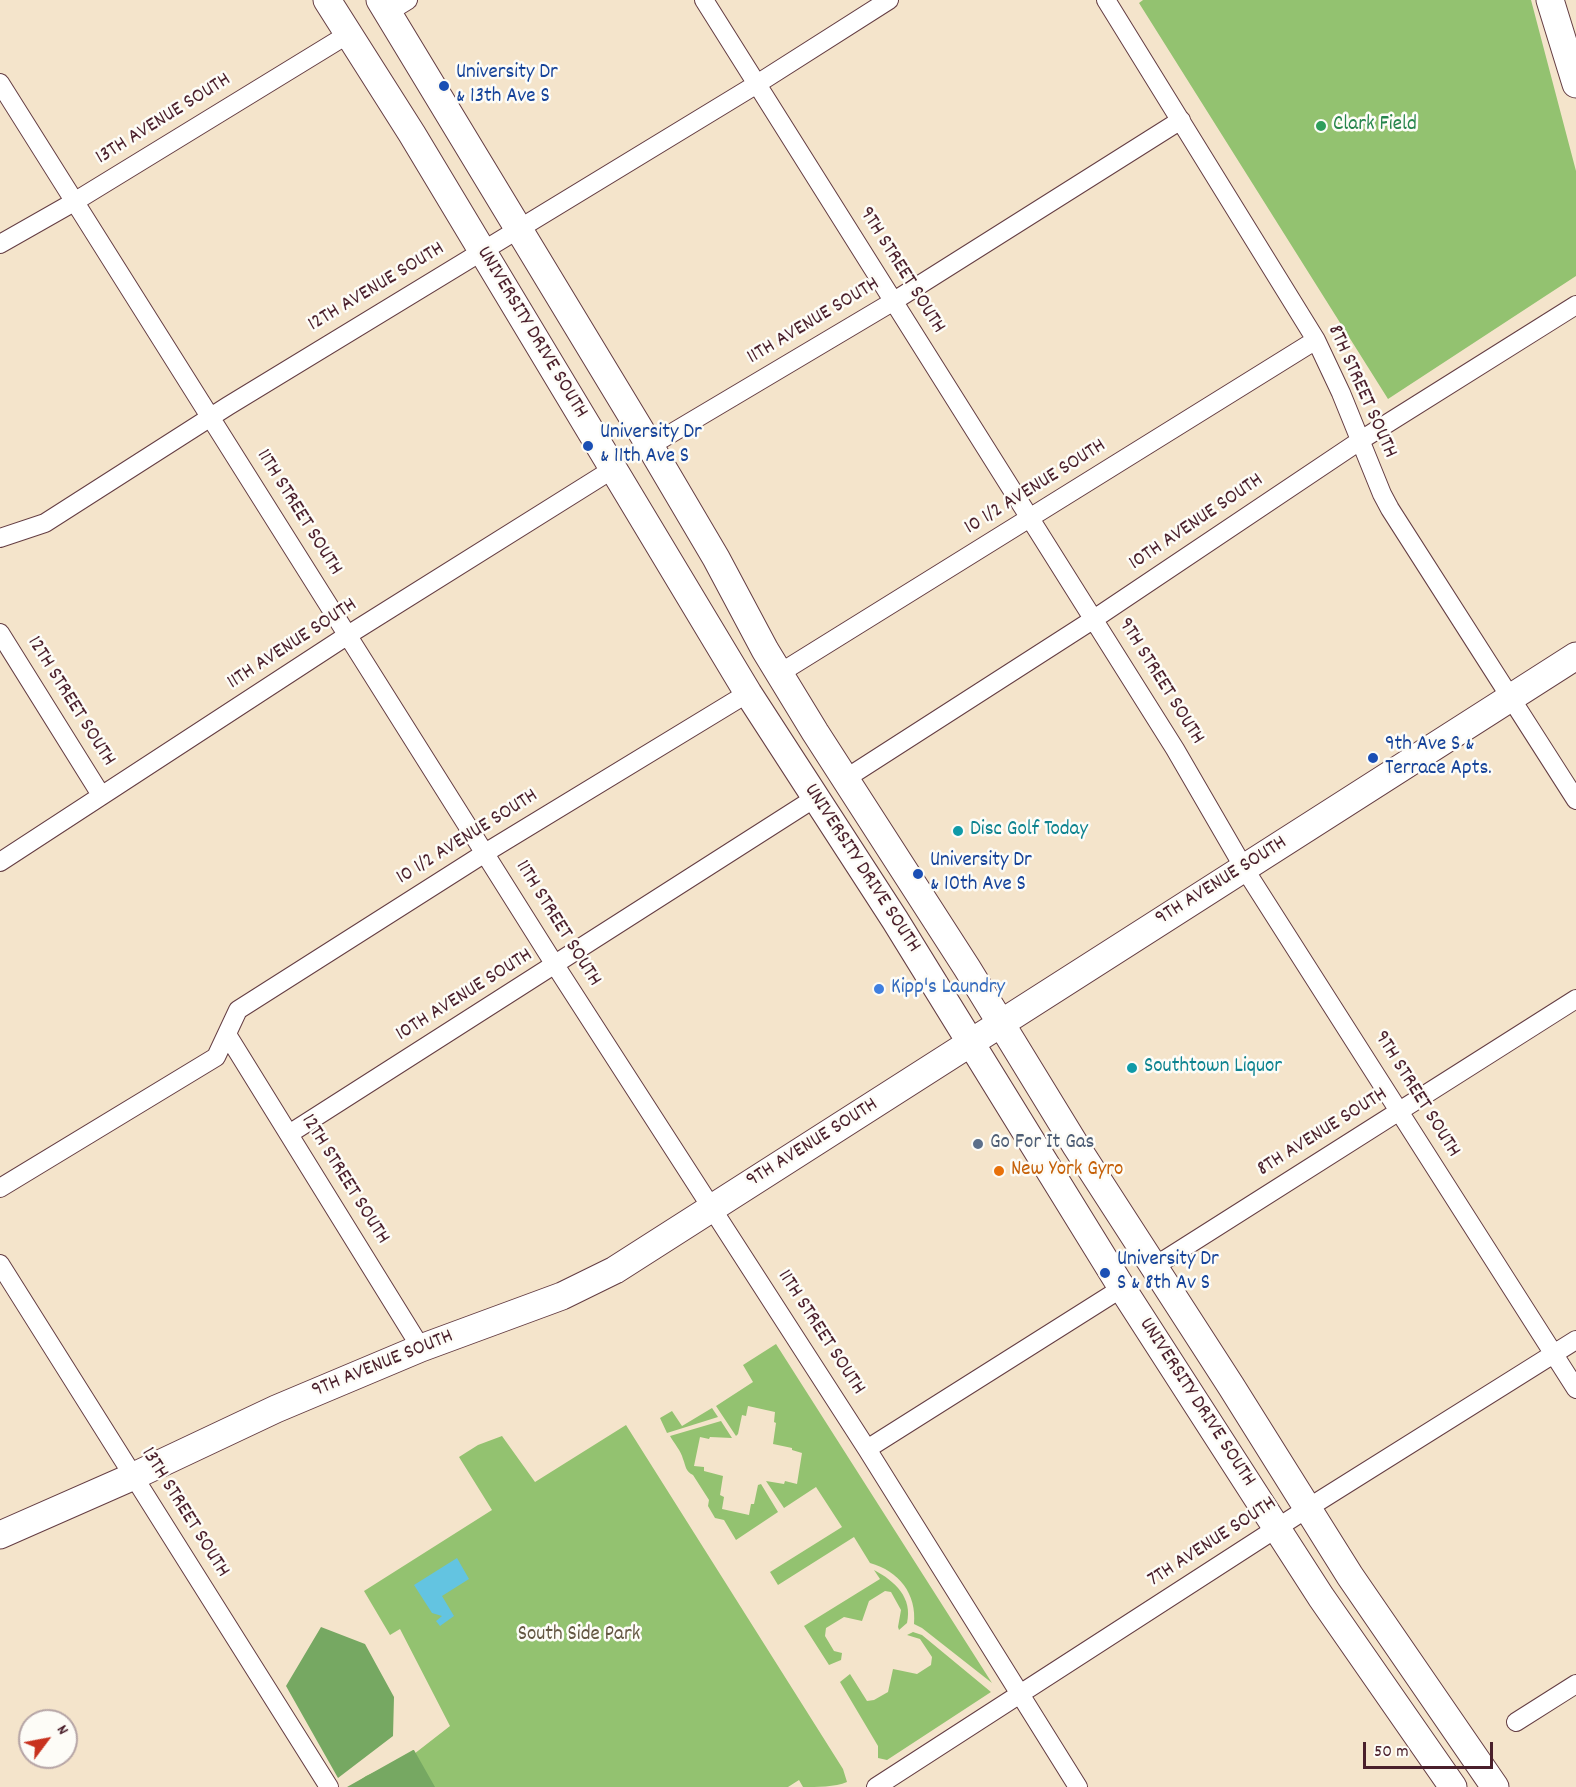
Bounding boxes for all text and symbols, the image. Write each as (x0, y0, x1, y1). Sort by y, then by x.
place label: University Dr & 13th Ave S (456, 61, 558, 111)
street label: 13TH AVENUE SOUTH (92, 68, 236, 172)
marker: University Dr & 13th Ave S (437, 79, 451, 93)
place label: Clark Field (1333, 113, 1417, 139)
marker: Clark Field (1314, 119, 1328, 133)
street label: 9TH STREET SOUTH (852, 203, 950, 339)
street label: 12TH AVENUE SOUTH (304, 237, 450, 339)
street label: UNIVERSITY DRIVE SOUTH (470, 242, 592, 424)
street label: 11TH AVENUE SOUTH (743, 273, 885, 371)
street label: 8TH STREET SOUTH (1320, 321, 1402, 463)
place label: University Dr & 11th Ave S (600, 421, 702, 471)
street label: 10 1/2 AVENUE SOUTH (961, 434, 1111, 542)
marker: University Dr & 11th Ave S (581, 439, 595, 453)
street label: 11TH STREET SOUTH (249, 445, 347, 581)
street label: 10TH AVENUE SOUTH (1125, 469, 1269, 577)
street label: 11TH AVENUE SOUTH (223, 594, 363, 696)
street label: 9TH STREET SOUTH (1111, 614, 1209, 750)
street label: 12TH STREET SOUTH (20, 632, 120, 772)
place label: 9th Ave S & Terrace Apts. (1385, 733, 1492, 783)
marker: 9th Ave S & Terrace Apts. (1366, 751, 1380, 765)
street label: UNIVERSITY DRIVE SOUTH (797, 780, 925, 958)
street label: 10 1/2 AVENUE SOUTH (393, 784, 543, 892)
place label: Disc Golf Today (970, 818, 1088, 844)
marker: Disc Golf Today (951, 824, 965, 838)
street label: 9TH AVENUE SOUTH (1152, 832, 1292, 932)
place label: University Dr & 10th Ave S (930, 849, 1032, 899)
street label: 11TH STREET SOUTH (508, 856, 606, 992)
marker: University Dr & 10th Ave S (911, 867, 925, 881)
street label: 10TH AVENUE SOUTH (392, 944, 538, 1048)
place label: Kipp's Laundry (891, 976, 1005, 1002)
marker: Kipp's Laundry (872, 982, 886, 996)
street label: 9TH STREET SOUTH (1367, 1027, 1465, 1163)
place label: Southtown Liquor (1144, 1055, 1282, 1081)
marker: Southtown Liquor (1125, 1061, 1139, 1075)
street label: 8TH AVENUE SOUTH (1253, 1083, 1393, 1183)
street label: 9TH AVENUE SOUTH (743, 1094, 883, 1194)
street label: 12TH STREET SOUTH (294, 1110, 394, 1250)
place label: Go For It Gas (990, 1131, 1094, 1157)
marker: Go For It Gas (971, 1137, 985, 1151)
place label: New York Gyro (1011, 1158, 1123, 1184)
marker: New York Gyro (992, 1164, 1006, 1178)
place label: University Dr S & 8th Av S (1117, 1248, 1219, 1298)
street label: 11TH STREET SOUTH (770, 1266, 870, 1400)
marker: University Dr S & 8th Av S (1098, 1266, 1112, 1280)
street label: UNIVERSITY DRIVE SOUTH (1132, 1314, 1260, 1492)
street label: 9TH AVENUE SOUTH (309, 1325, 457, 1405)
street label: 13TH STREET SOUTH (134, 1443, 234, 1583)
street label: 7TH AVENUE SOUTH (1144, 1492, 1282, 1594)
park label: South Side Park (518, 1623, 640, 1649)
north arrow (18, 1709, 78, 1769)
text: N (50, 1721, 74, 1740)
scale bar (1366, 1730, 1496, 1768)
text: 50 m (1374, 1740, 1409, 1765)

